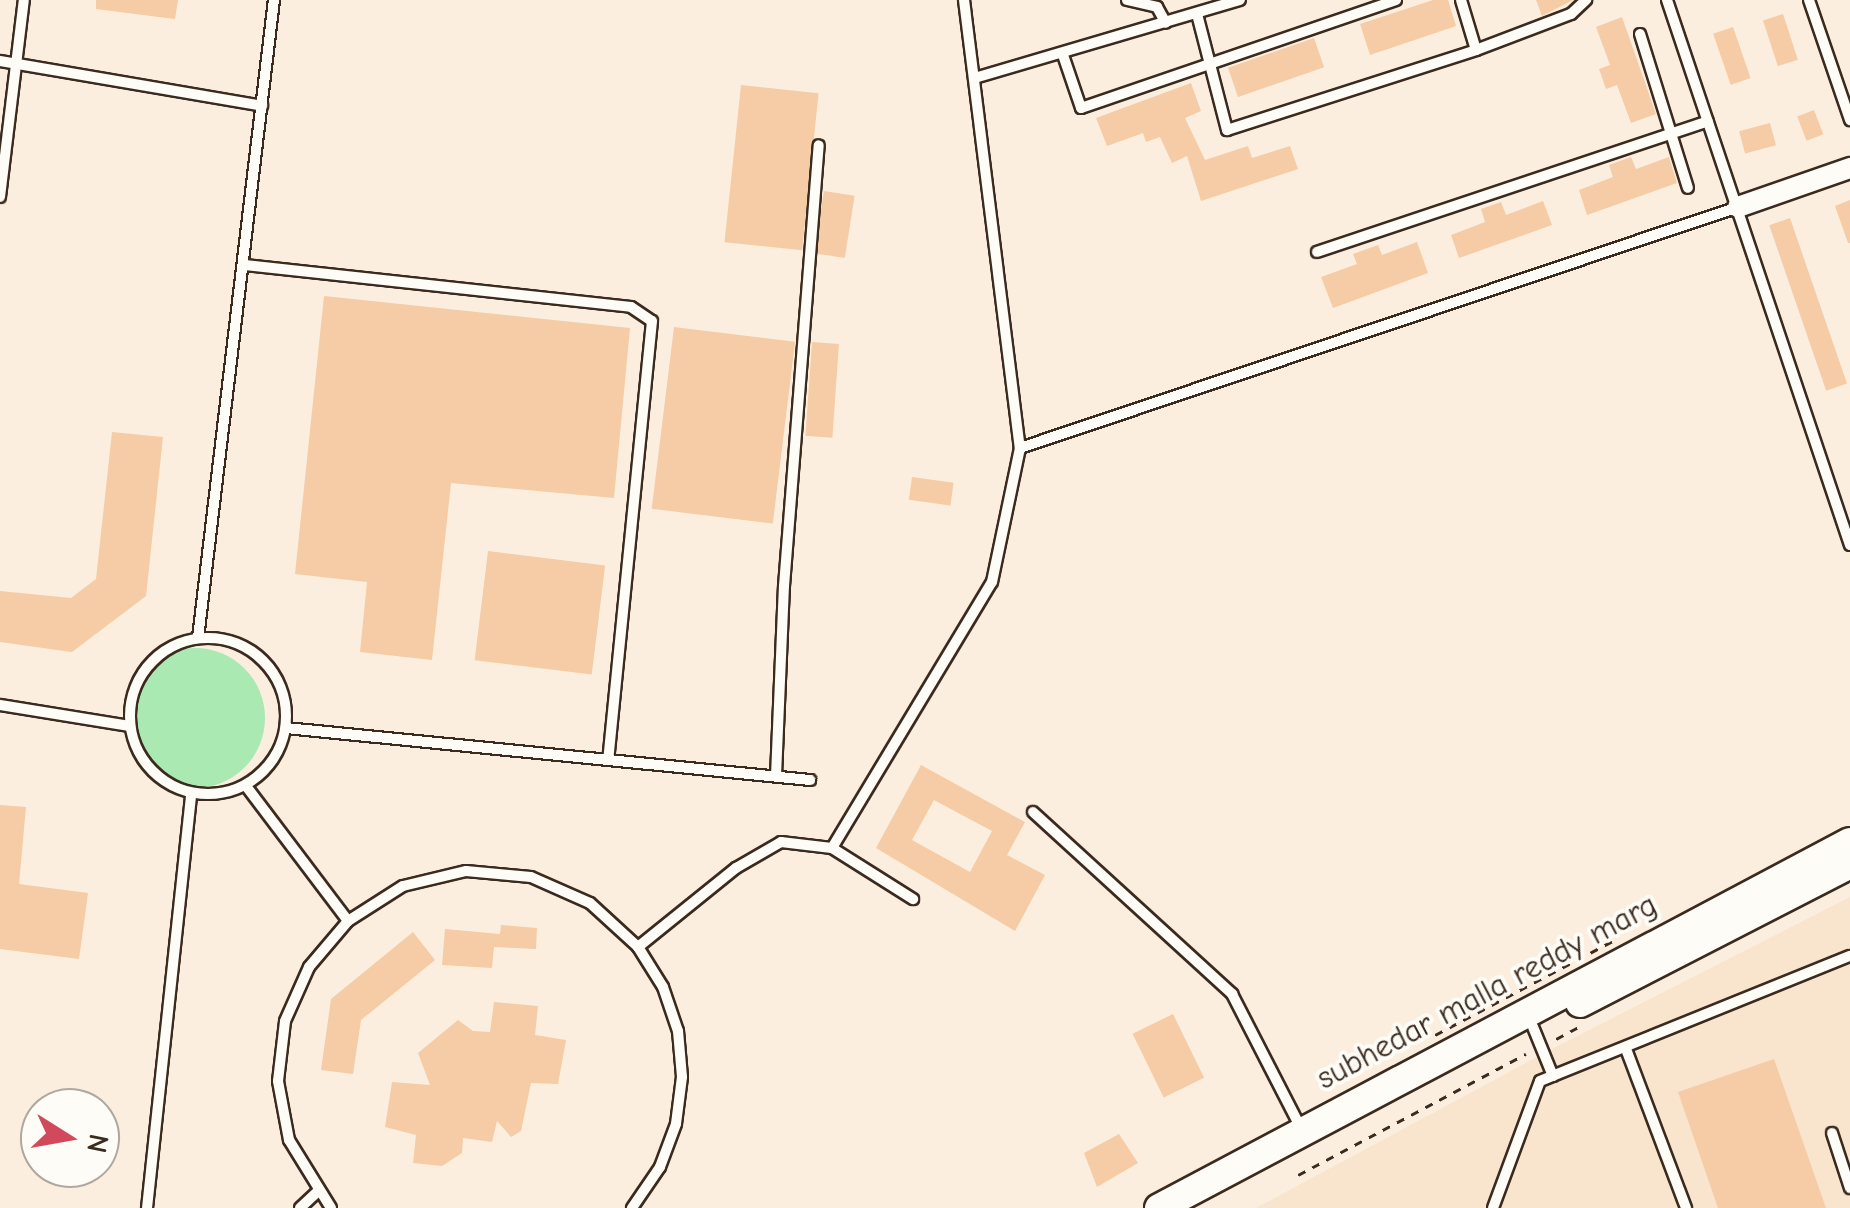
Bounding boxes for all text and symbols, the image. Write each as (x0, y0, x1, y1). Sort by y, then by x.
street label: subhedar malla reddy marg (1310, 886, 1664, 1098)
north arrow (20, 1088, 120, 1188)
text: N (80, 1131, 115, 1155)

